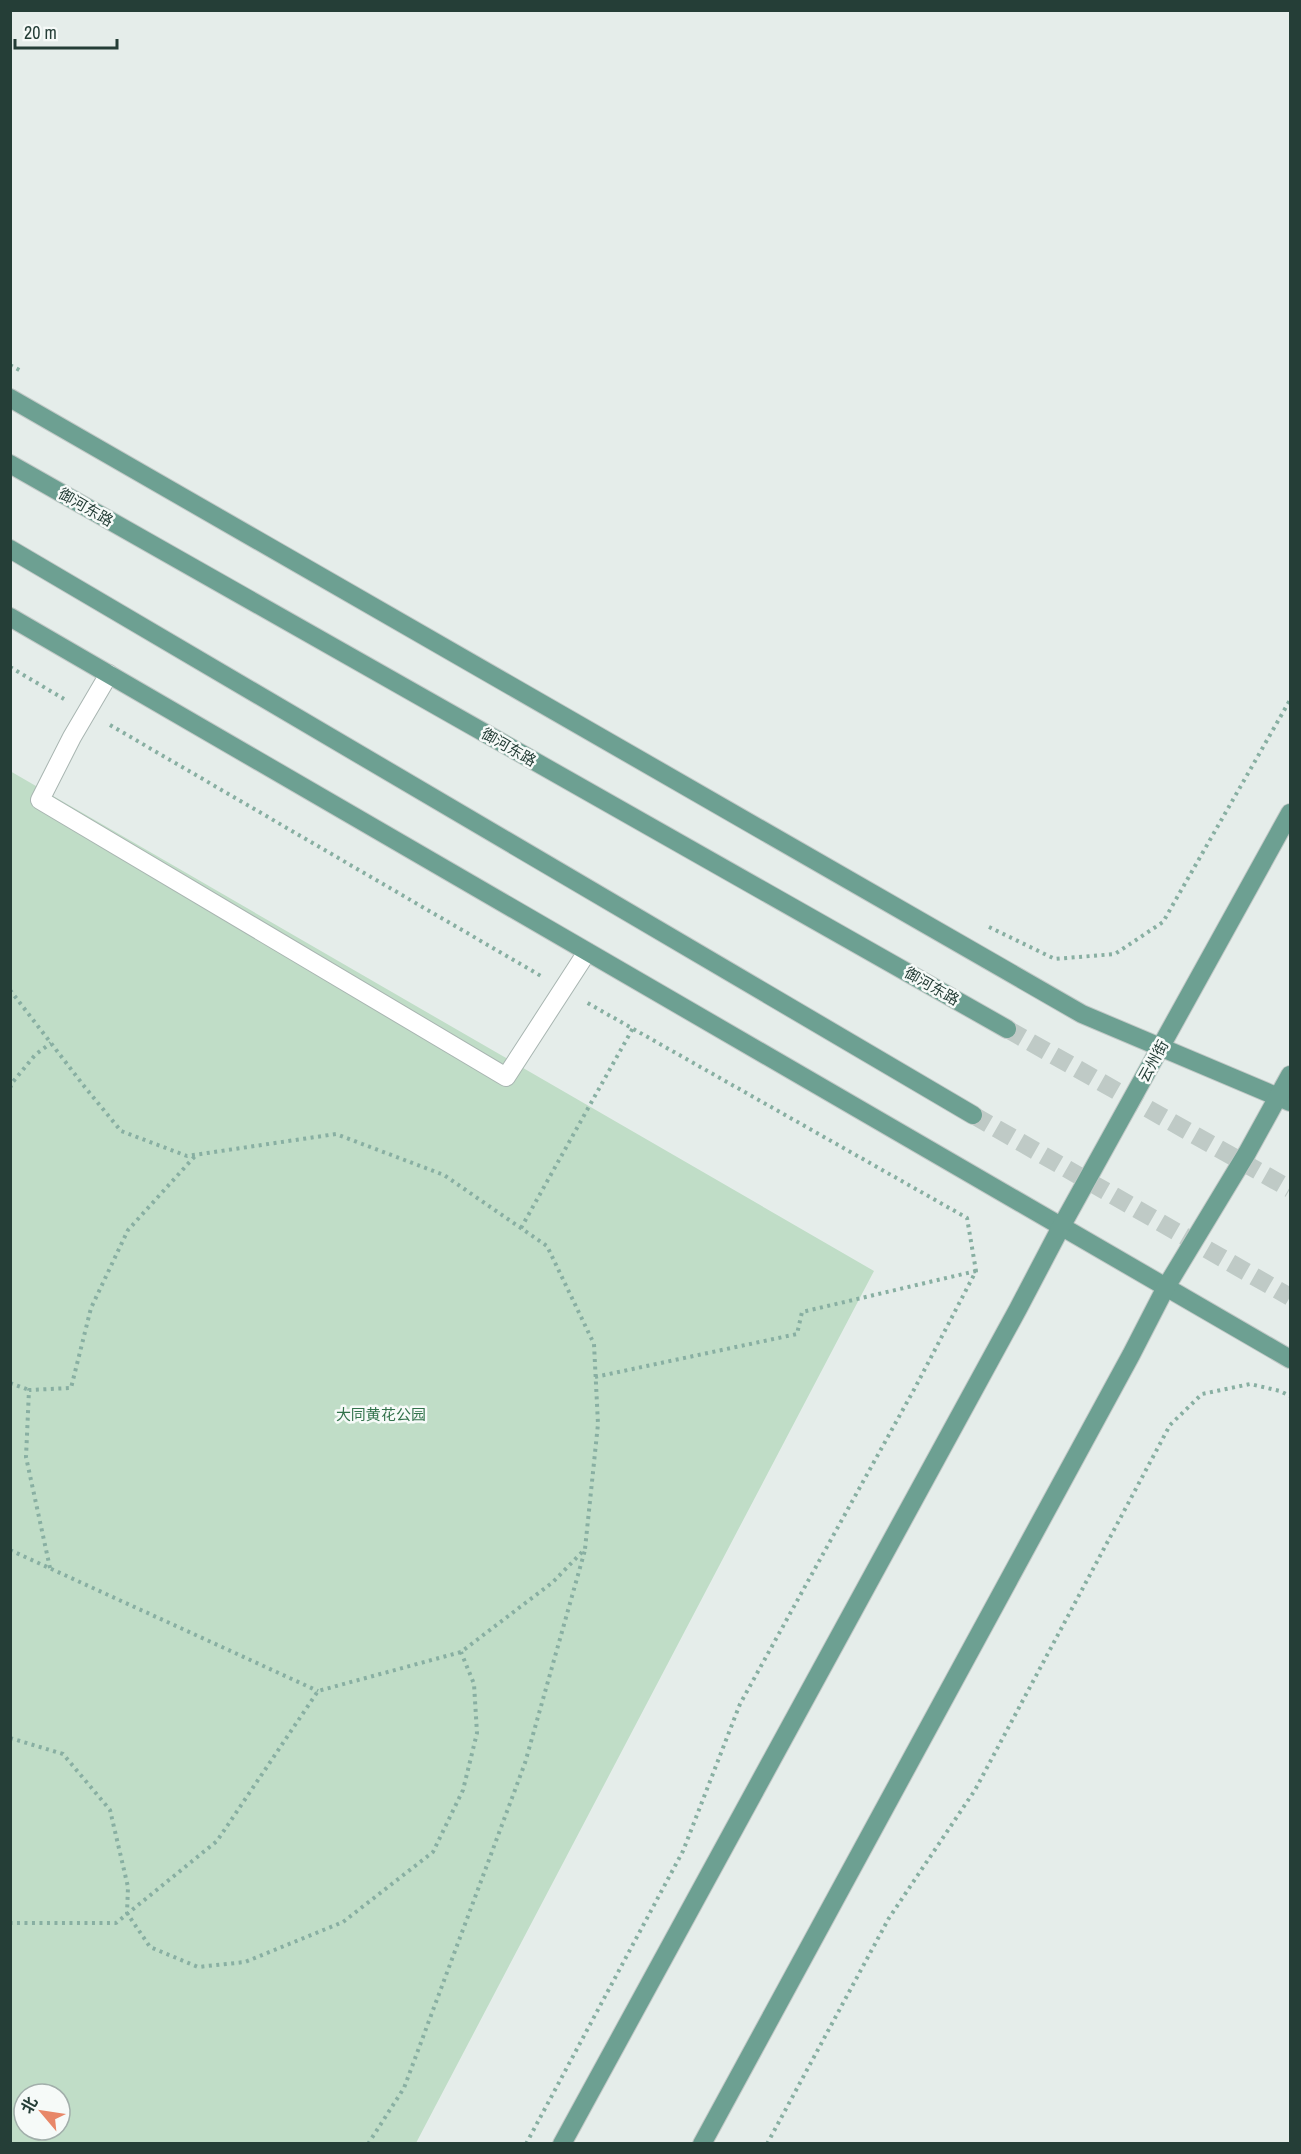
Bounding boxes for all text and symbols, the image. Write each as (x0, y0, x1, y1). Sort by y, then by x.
scale bar (15, 12, 117, 50)
text: 20 m (24, 20, 57, 45)
street label: 御河东路 (55, 483, 117, 531)
street label: 御河东路 (478, 723, 540, 771)
street label: 御河东路 (901, 962, 963, 1010)
street label: 云州街 (1133, 1036, 1173, 1086)
park label: 大同黄花公园 (336, 1404, 426, 1425)
north arrow (12, 2082, 72, 2142)
text: 北 (15, 2092, 42, 2117)

